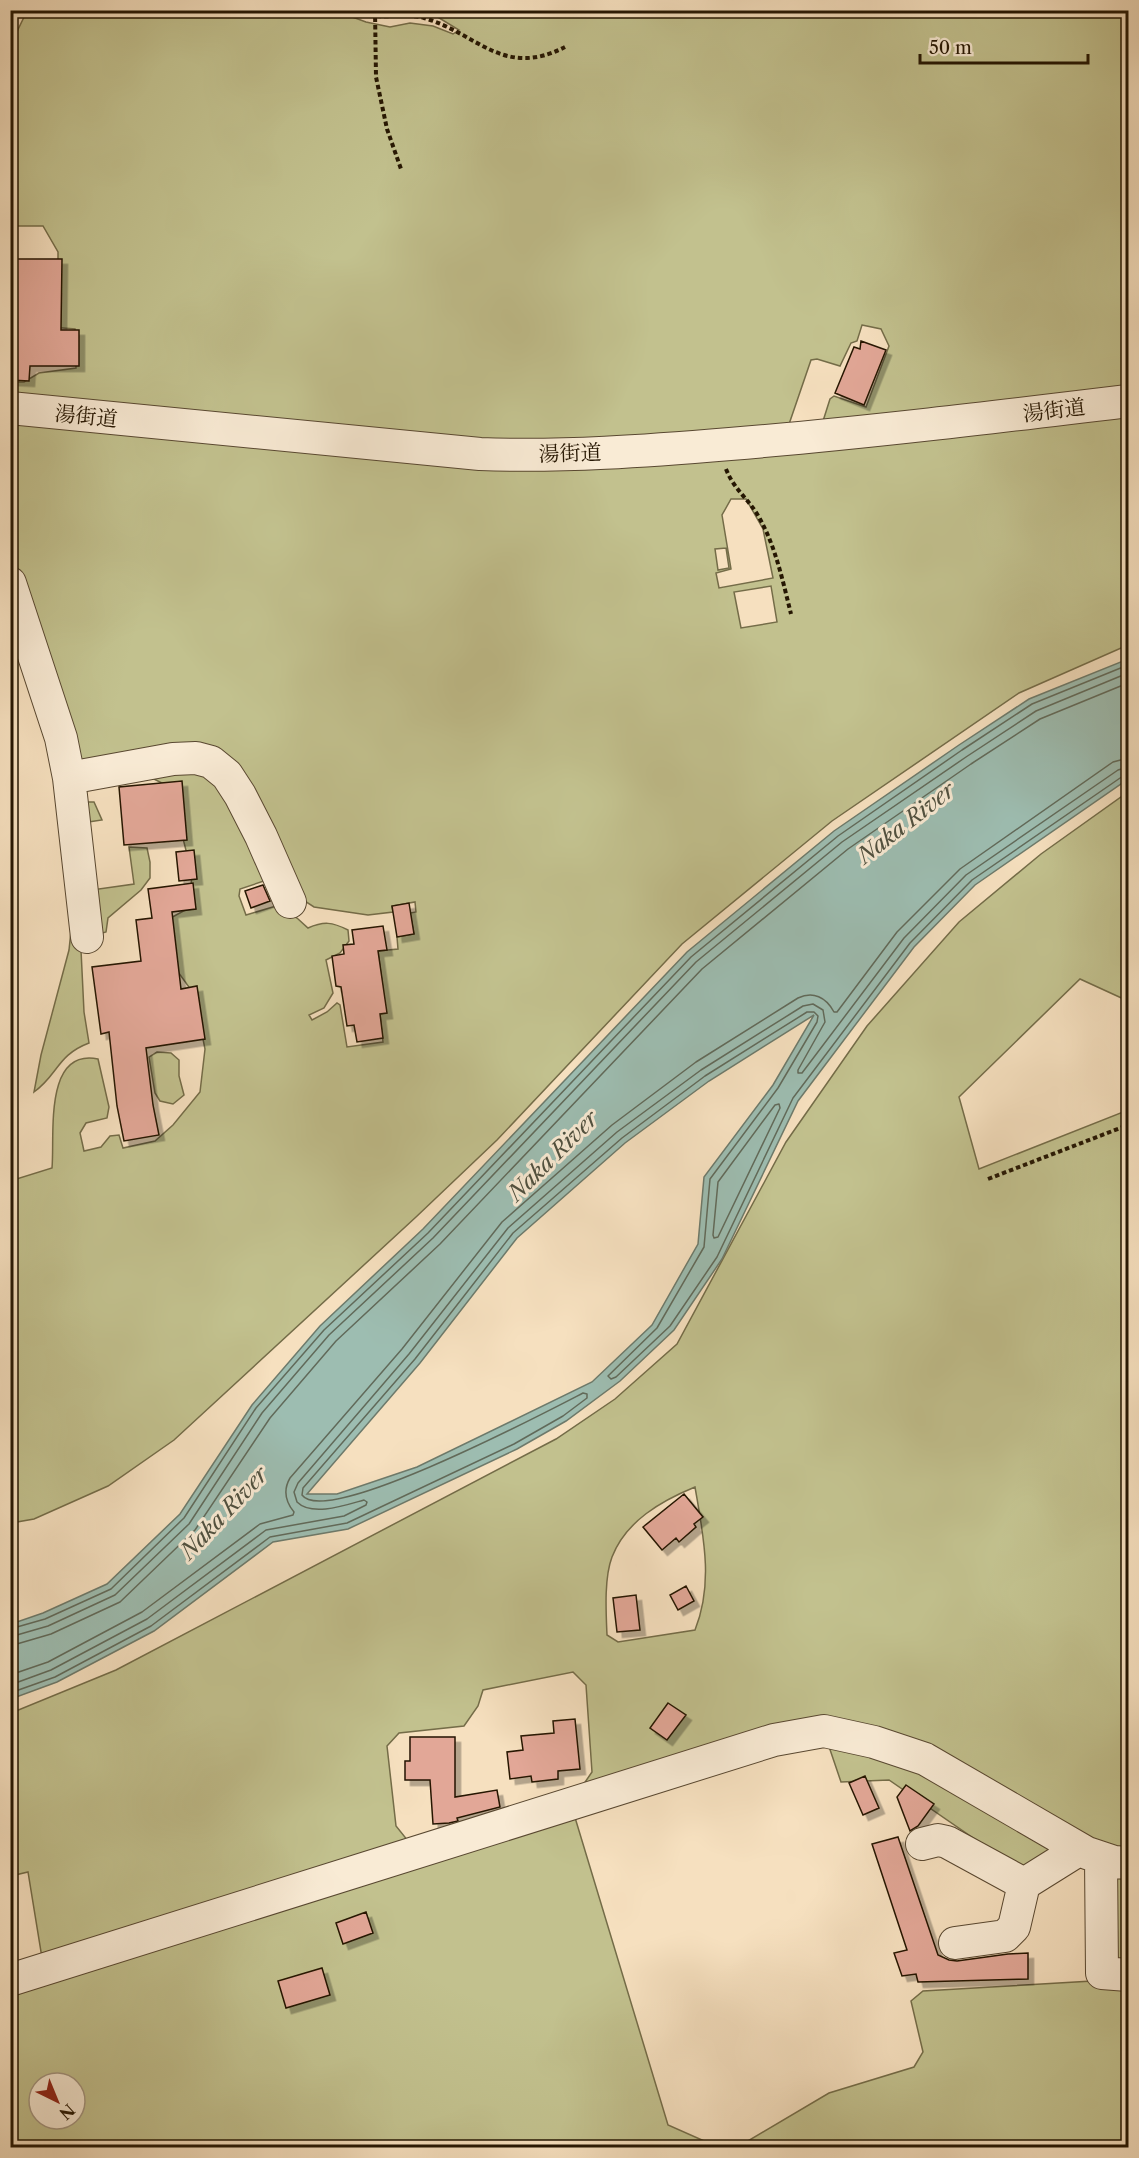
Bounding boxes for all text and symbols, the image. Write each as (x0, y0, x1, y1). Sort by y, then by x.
scale bar (920, 27, 1088, 65)
text: 50 m (929, 37, 972, 59)
street label: 湯街道 (1021, 394, 1087, 426)
street label: 湯街道 (53, 400, 119, 432)
street label: 湯街道 (538, 439, 602, 467)
water label: Naka River (850, 775, 962, 871)
water label: Naka River (501, 1104, 605, 1208)
water label: Naka River (173, 1460, 275, 1566)
north arrow (27, 2071, 87, 2131)
text: N (55, 2100, 79, 2124)

